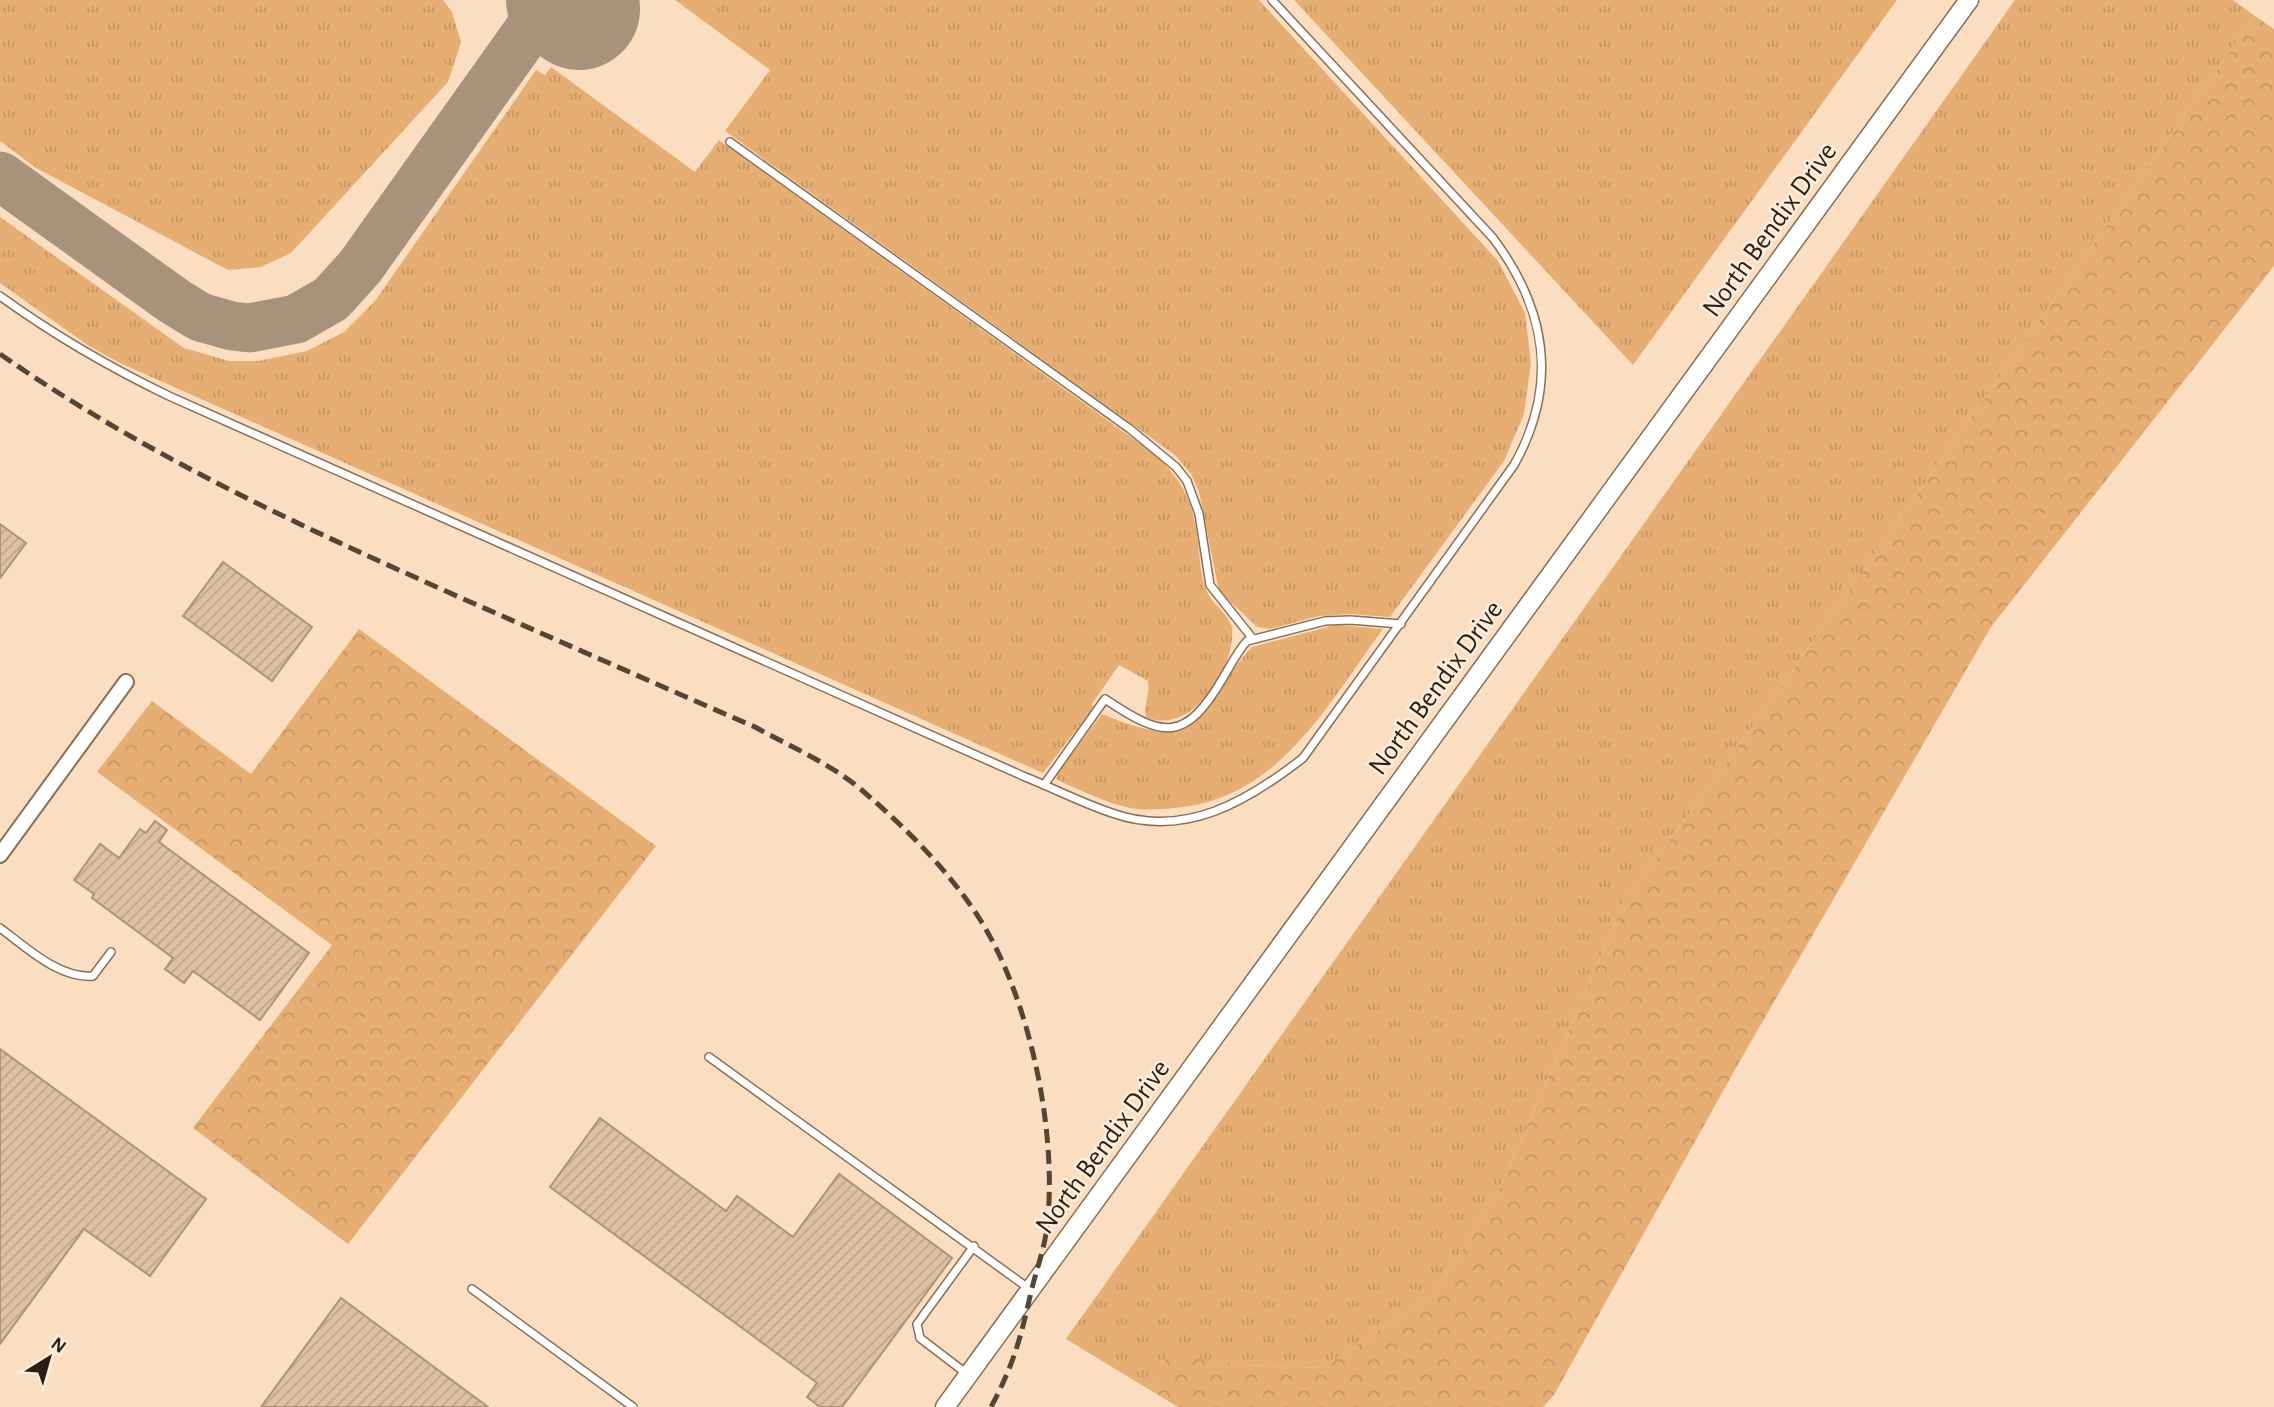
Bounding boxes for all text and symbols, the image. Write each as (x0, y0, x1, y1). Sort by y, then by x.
street label: North Bendix Drive (1698, 138, 1842, 322)
street label: North Bendix Drive (1364, 596, 1508, 780)
street label: North Bendix Drive (1031, 1055, 1175, 1239)
north arrow (14, 1323, 84, 1393)
text: N (47, 1334, 69, 1357)

